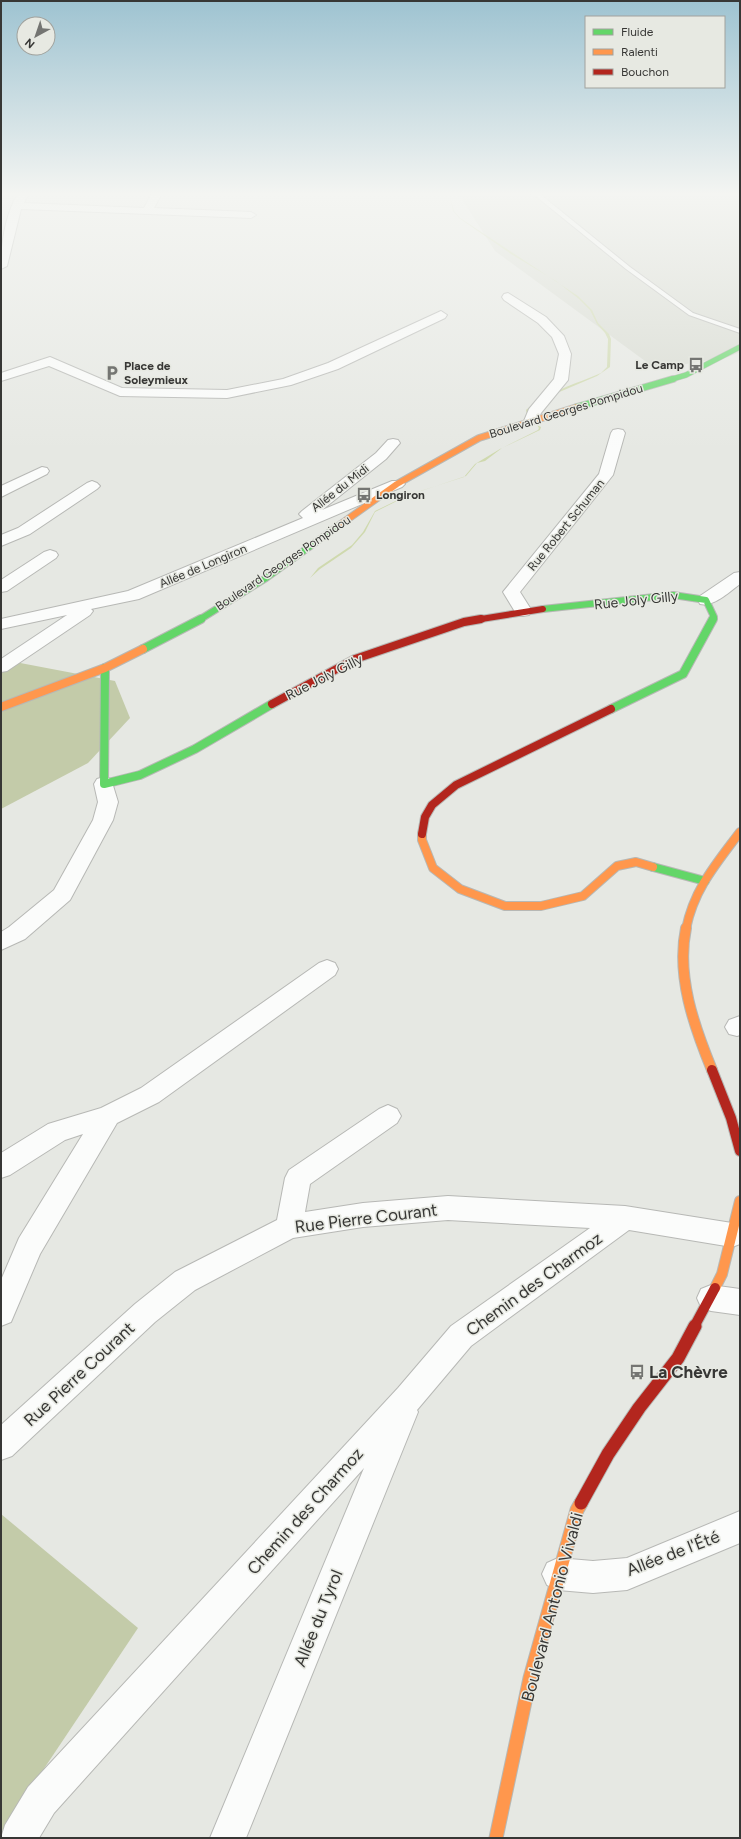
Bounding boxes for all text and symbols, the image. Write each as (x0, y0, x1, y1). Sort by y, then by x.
north arrow (16, 16, 56, 56)
legend (585, 16, 725, 88)
text: Fluide (621, 25, 654, 39)
text: N (22, 36, 37, 51)
text: Ralenti (621, 45, 658, 59)
text: Bouchon (621, 65, 669, 79)
bus stop icon: Le Camp (687, 356, 705, 374)
place label: Le Camp (635, 358, 684, 372)
place label: Place de Soleymieux (124, 359, 189, 387)
parking icon: Place de Soleymieux (103, 364, 121, 382)
street label: Boulevard Georges Pompidou (488, 381, 644, 441)
street label: Allée du Midi (309, 461, 371, 515)
street label: Rue Robert Schuman (525, 476, 607, 574)
bus stop icon: Longiron (355, 486, 373, 504)
place label: Longiron (376, 488, 425, 502)
street label: Boulevard Georges Pompidou (213, 513, 353, 613)
street label: Allée de Longiron (157, 541, 249, 591)
street label: Rue Joly Gilly (593, 588, 679, 613)
street label: Rue Joly Gilly (283, 650, 366, 704)
street label: Rue Pierre Courant (294, 1199, 438, 1237)
street label: Chemin des Charmoz (462, 1228, 606, 1340)
street label: Rue Pierre Courant (20, 1318, 138, 1430)
place label: La Chèvre (649, 1362, 728, 1382)
bus stop icon: La Chèvre (628, 1363, 646, 1381)
street label: Chemin des Charmoz (243, 1444, 367, 1578)
street label: Boulevard Antonio Vivaldi (517, 1510, 587, 1704)
street label: Allée de l'Été (624, 1526, 722, 1580)
street label: Allée du Tyrol (289, 1567, 347, 1669)

